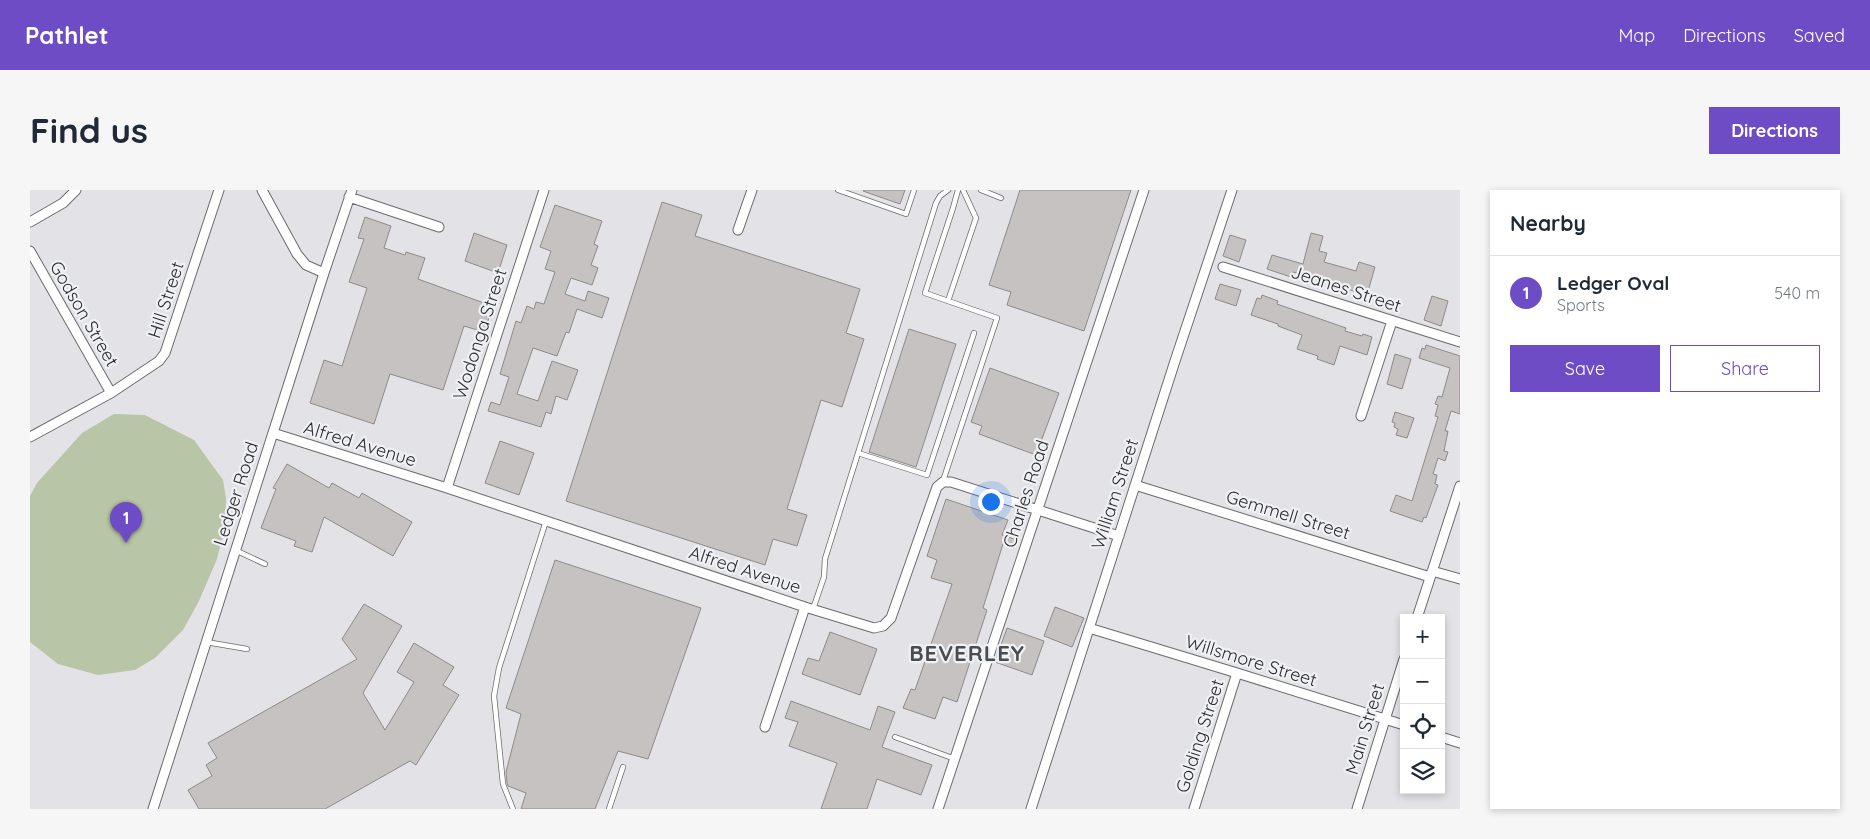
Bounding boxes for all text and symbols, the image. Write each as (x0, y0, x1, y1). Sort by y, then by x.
text: Pathlet (25, 20, 109, 50)
text: Map (1618, 24, 1655, 47)
text: Directions (1683, 24, 1766, 47)
text: Saved (1794, 24, 1845, 47)
button: Directions (1709, 107, 1840, 154)
text: Find us (30, 108, 148, 152)
text: Nearby (1510, 210, 1586, 236)
street label: Godson Street (45, 257, 124, 371)
street label: Hill Street (142, 259, 189, 341)
street label: Jeanes Street (1288, 260, 1404, 317)
street label: Wodonga Street (448, 265, 512, 402)
text: Ledger Oval (1557, 271, 1669, 295)
text: 1 (1523, 283, 1529, 303)
text: 540 m (1774, 283, 1820, 303)
text: Sports (1557, 295, 1605, 315)
button: Save (1510, 345, 1660, 392)
button: Share (1670, 345, 1820, 392)
street label: Alfred Avenue (301, 416, 419, 472)
street label: William Street (1086, 436, 1143, 552)
street label: Charles Road (997, 437, 1054, 551)
street label: Ledger Road (208, 439, 263, 549)
street label: Gemmell Street (1224, 485, 1353, 544)
your location (978, 489, 1004, 515)
pin: 1 (110, 502, 142, 543)
street label: Alfred Avenue (686, 541, 804, 598)
map controls (1400, 614, 1445, 794)
button: + (1400, 614, 1445, 659)
street label: Willsmore Street (1183, 630, 1320, 691)
district label: BEVERLEY (909, 639, 1025, 667)
button: − (1400, 659, 1445, 704)
street label: Golding Street (1170, 676, 1229, 795)
street label: Main Street (1340, 680, 1389, 777)
button: locate (1400, 704, 1445, 749)
button: layers (1400, 749, 1445, 794)

